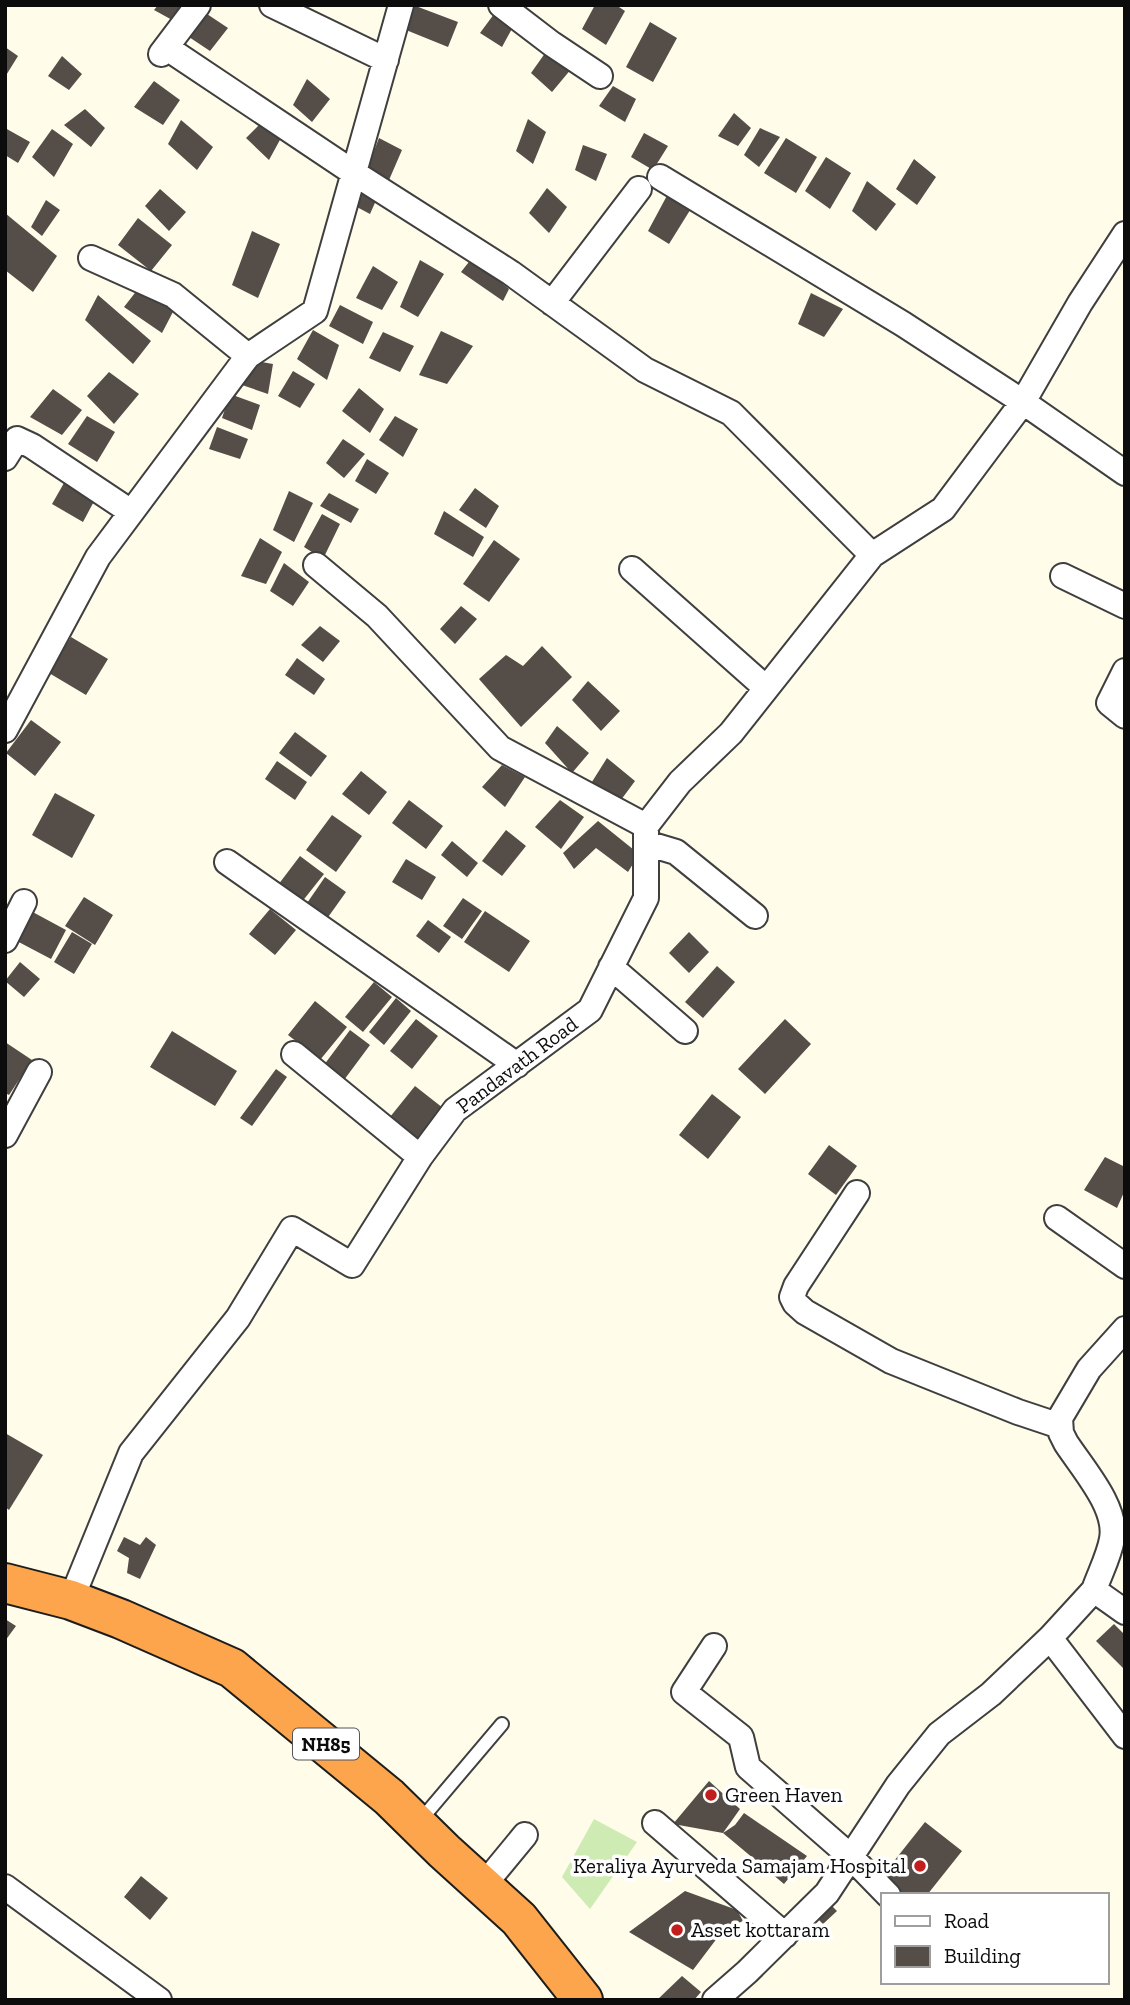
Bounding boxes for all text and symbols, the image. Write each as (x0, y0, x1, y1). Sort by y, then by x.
street label: Pandavath Road (451, 1011, 583, 1118)
road number: NH85 (293, 1728, 359, 1760)
place label: Green Haven (725, 1782, 842, 1807)
marker: Green Haven (703, 1787, 719, 1803)
place label: Keraliya Ayurveda Samajam Hospital (573, 1853, 906, 1879)
marker: Keraliya Ayurveda Samajam Hospital (912, 1858, 928, 1874)
legend (881, 1893, 1109, 1984)
text: Road (944, 1908, 990, 1933)
place label: Asset kottaram (691, 1917, 830, 1942)
marker: Asset kottaram (669, 1922, 685, 1938)
text: Building (944, 1943, 1021, 1968)

